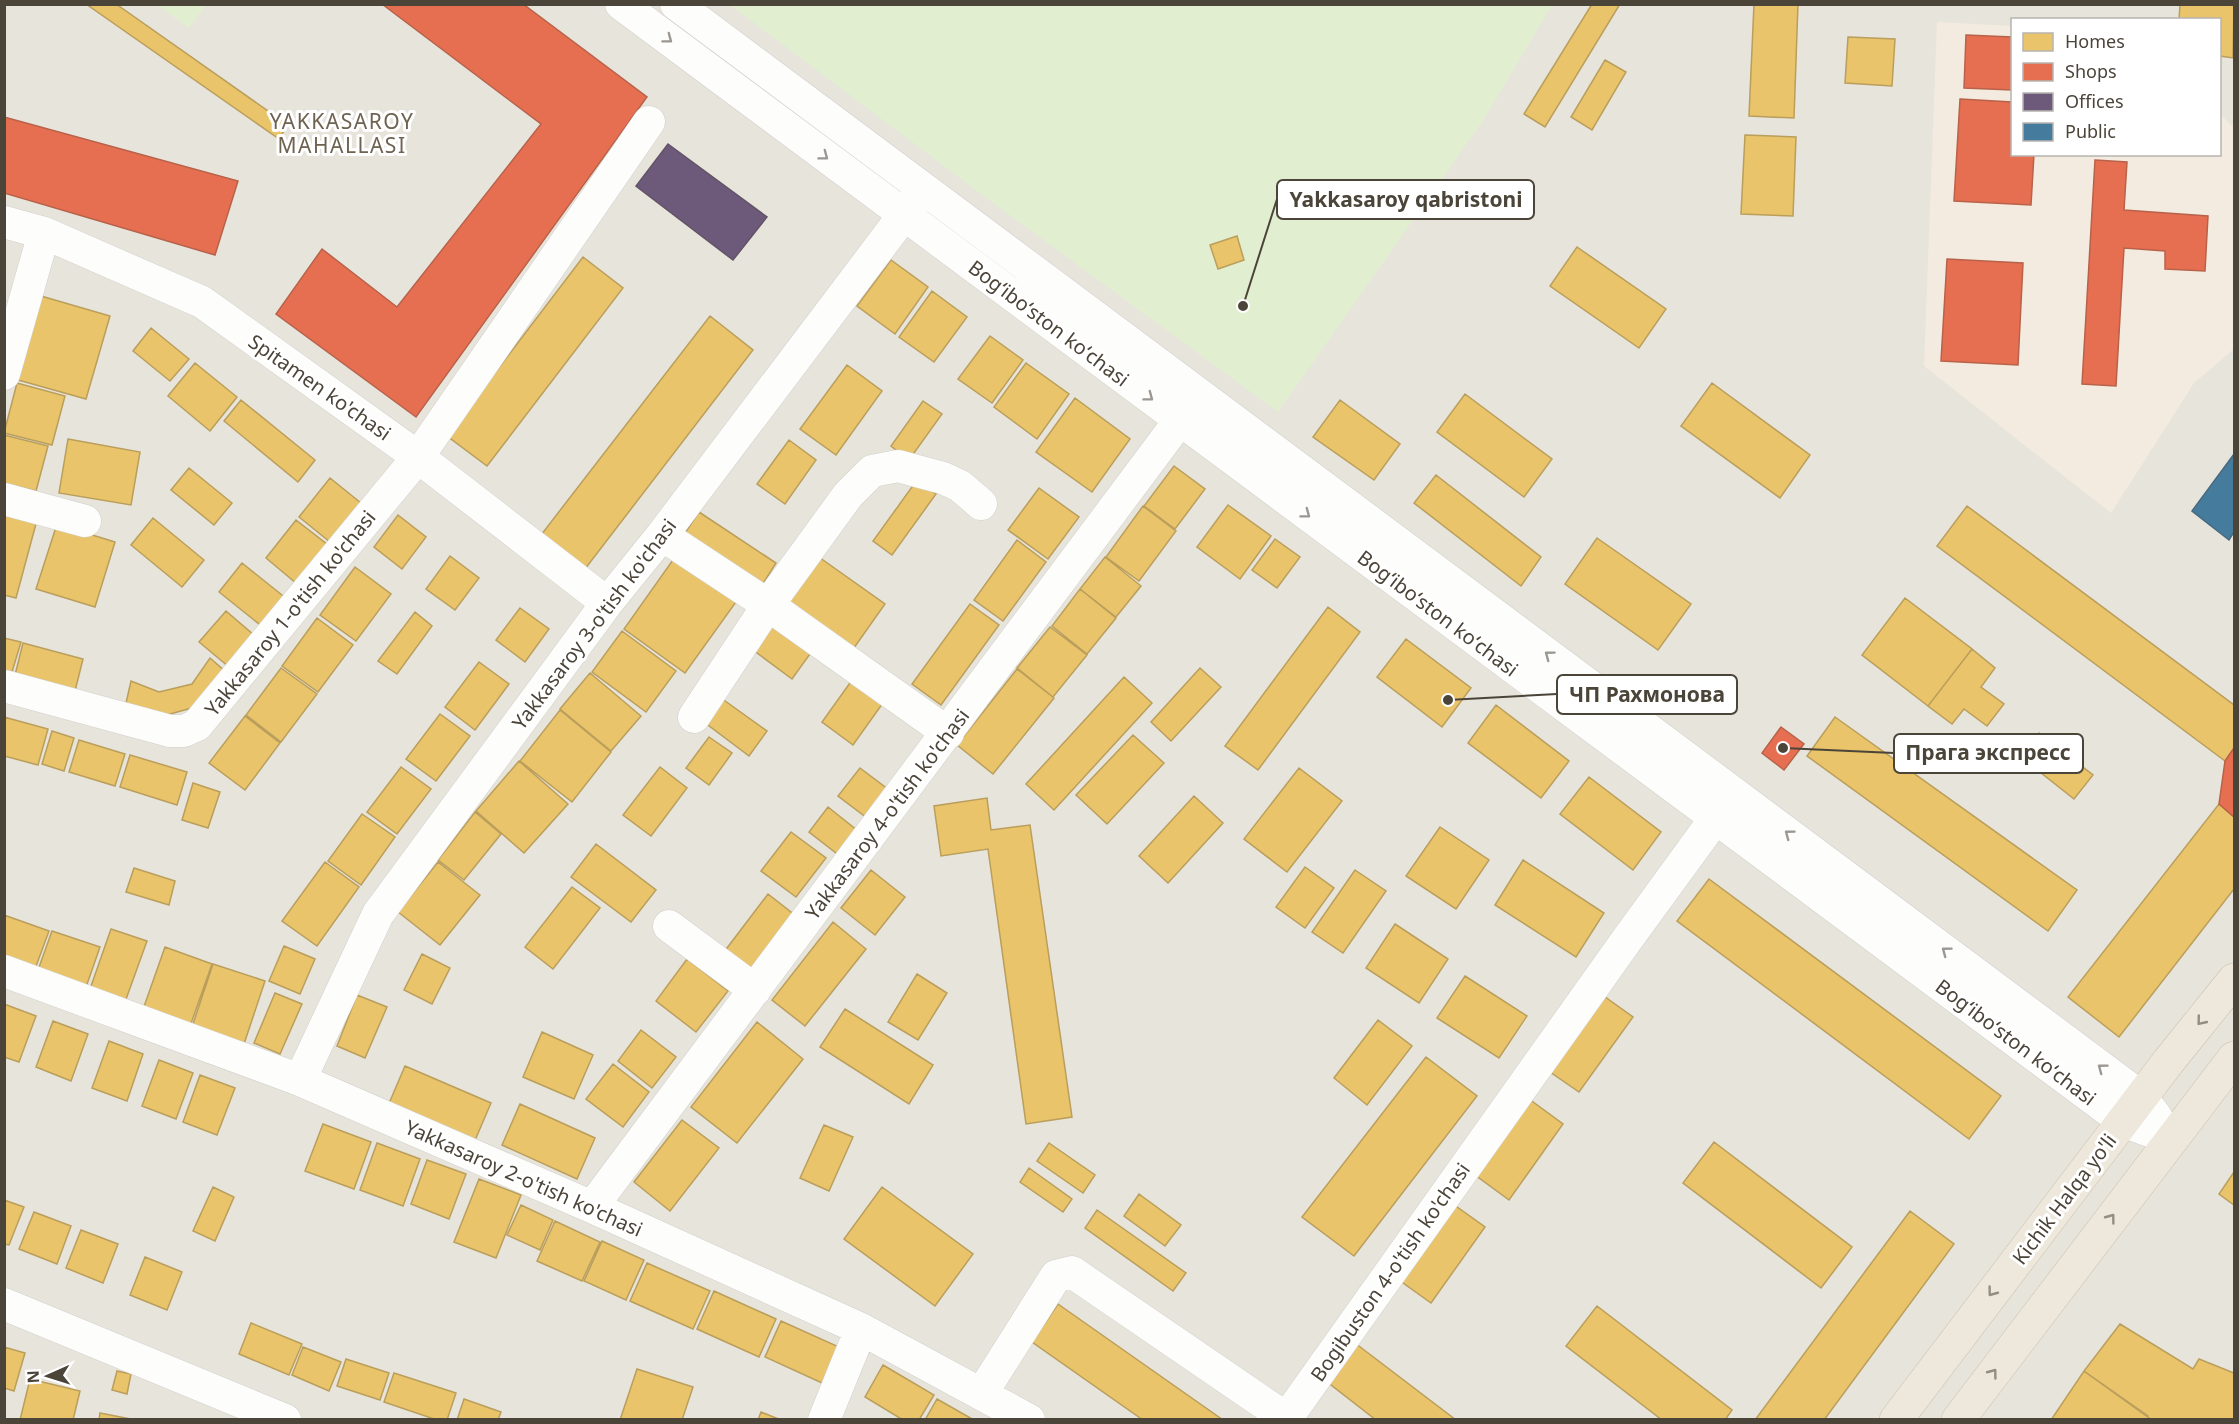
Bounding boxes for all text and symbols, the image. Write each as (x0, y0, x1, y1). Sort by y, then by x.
legend (2011, 18, 2221, 156)
text: Homes (2065, 29, 2125, 53)
one-way arrow (661, 32, 672, 43)
text: Shops (2065, 59, 2117, 83)
text: Offices (2065, 89, 2124, 113)
district label: YAKKASAROY MAHALLASI (270, 107, 414, 159)
text: Public (2065, 119, 2116, 143)
one-way arrow (818, 148, 829, 159)
callout: Yakkasaroy qabristoni (1277, 180, 1534, 219)
text: Yakkasaroy qabristoni (1289, 185, 1523, 213)
street label: Bogʻiboʻston koʻchasi (963, 254, 1135, 392)
street label: Spitamen ko'chasi (243, 328, 397, 446)
one-way arrow (1143, 390, 1154, 401)
street label: Yakkasaroy 1-o'tish ko'chasi (198, 504, 382, 722)
one-way arrow (1299, 507, 1310, 518)
street label: Yakkasaroy 3-o'tish ko'chasi (506, 513, 682, 735)
street label: Bogʻiboʻston koʻchasi (1352, 544, 1524, 682)
one-way arrow (1544, 651, 1555, 662)
callout: ЧП Рахмонова (1557, 675, 1737, 714)
text: ЧП Рахмонова (1569, 680, 1725, 708)
street label: Yakkasaroy 4-o'tish ko'chasi (799, 703, 975, 925)
callout: Прага экспресс (1894, 734, 2083, 773)
text: Прага экспресс (1905, 738, 2071, 766)
one-way arrow (1785, 831, 1796, 842)
one-way arrow (1941, 947, 1952, 958)
street label: Bogʻiboʻston koʻchasi (1930, 973, 2102, 1111)
one-way arrow (2198, 1014, 2209, 1025)
one-way arrow (2097, 1064, 2108, 1075)
street label: Yakkasaroy 2-o'tish ko'chasi (401, 1113, 647, 1243)
street label: Kichik Halqa yo'li (2006, 1128, 2122, 1270)
street label: Bogibuston 4-o'tish ko'chasi (1304, 1157, 1476, 1387)
one-way arrow (2104, 1213, 2115, 1224)
one-way arrow (1989, 1286, 2000, 1297)
north arrow (18, 1346, 78, 1406)
one-way arrow (1986, 1369, 1997, 1380)
text: N (22, 1370, 44, 1384)

